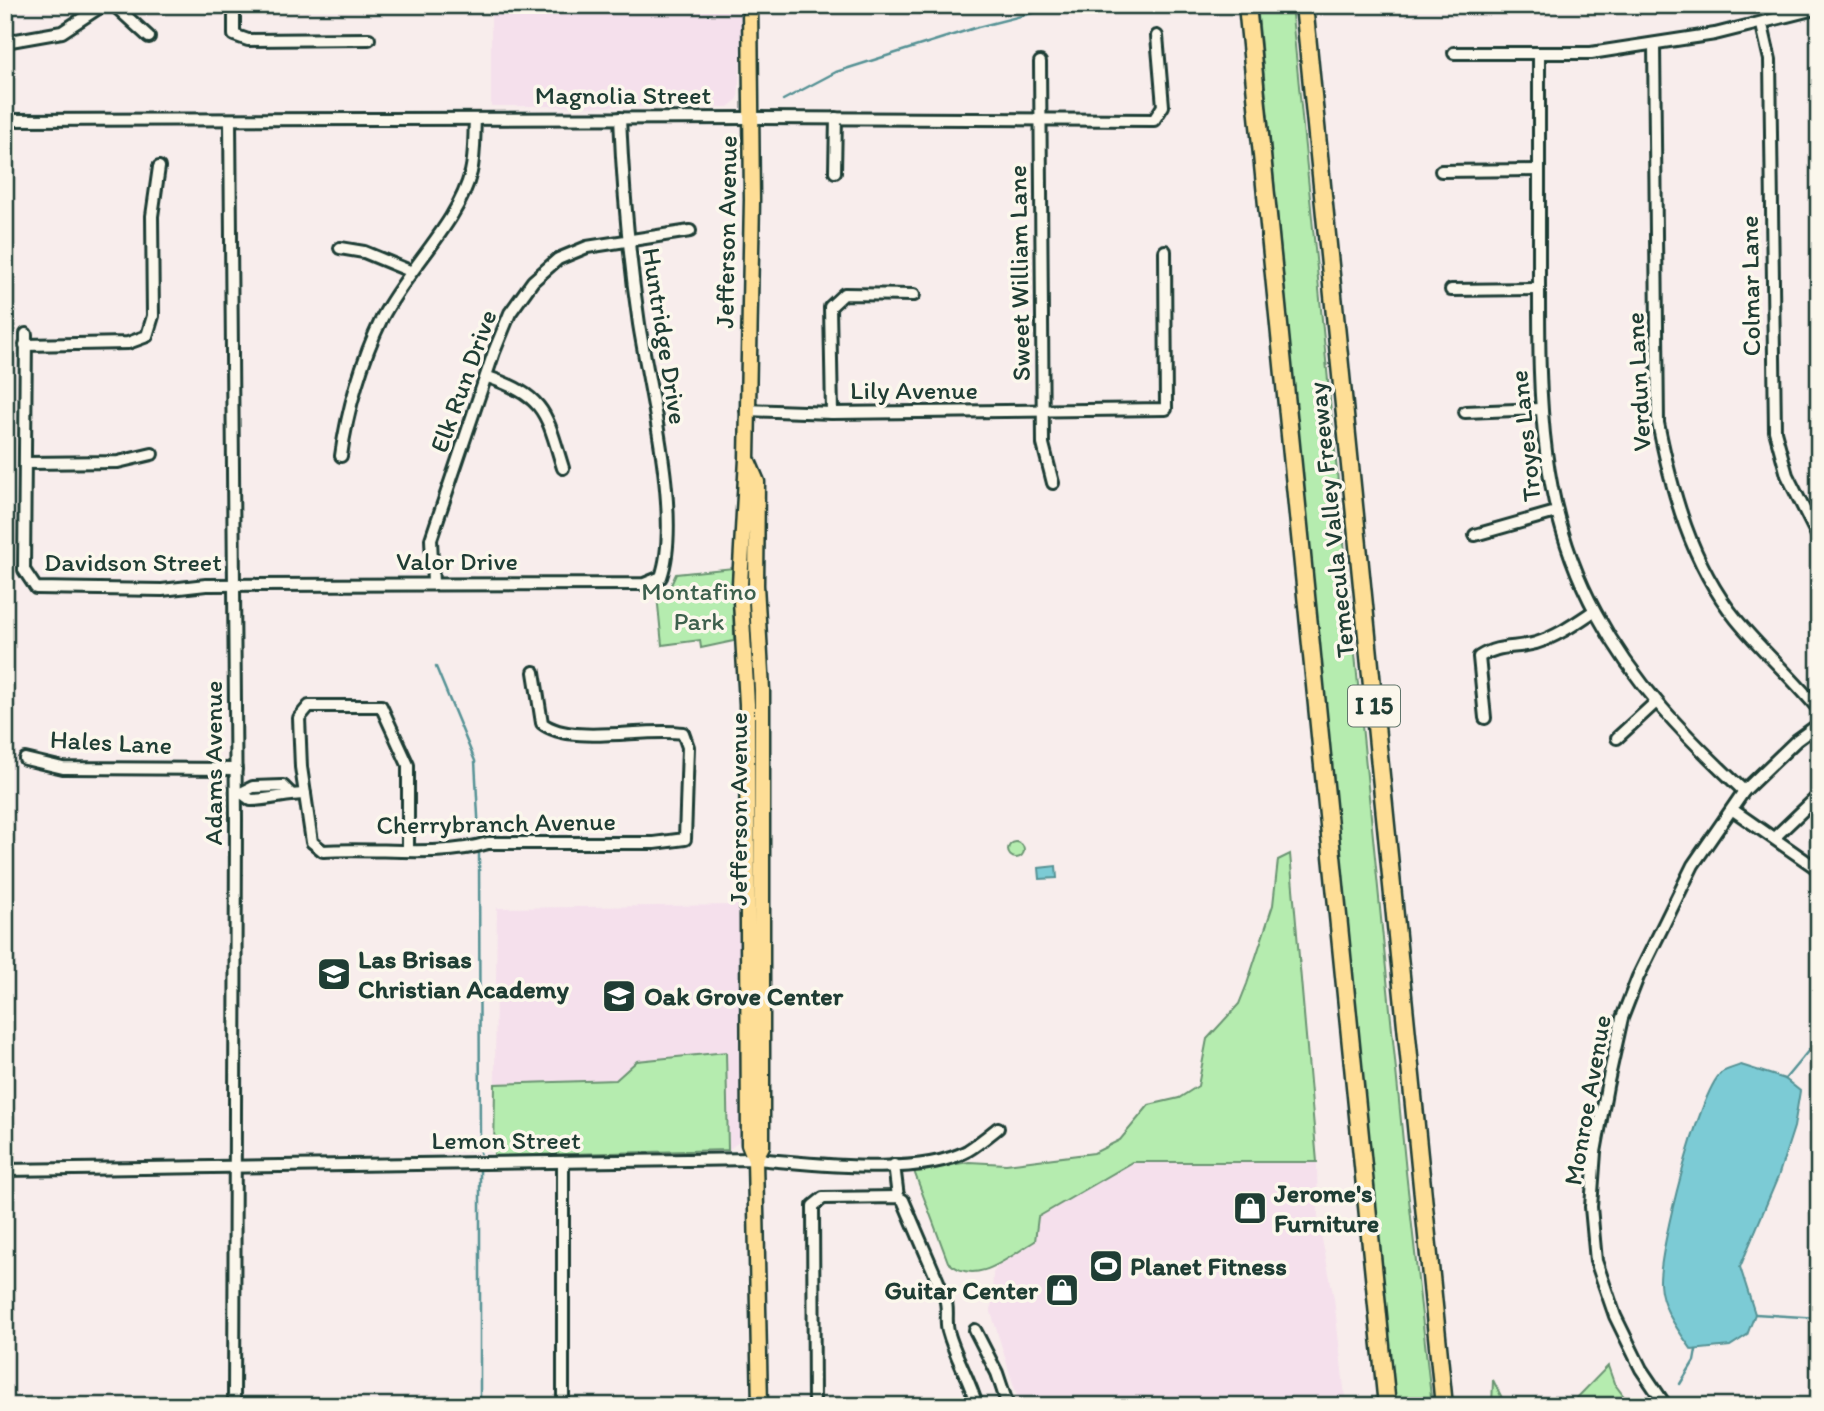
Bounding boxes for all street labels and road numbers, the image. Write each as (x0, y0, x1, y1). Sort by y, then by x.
street label: Magnolia Street (535, 79, 712, 111)
street label: Jefferson Avenue (708, 135, 744, 329)
street label: Sweet William Lane (1001, 165, 1037, 381)
street label: Colmar Lane (1733, 215, 1767, 357)
street label: Huntridge Drive (635, 245, 695, 427)
street label: Elk Run Drive (422, 305, 504, 457)
street label: Verdun Lane (1618, 312, 1658, 452)
street label: Troyes Lane (1502, 369, 1548, 503)
street label: Lily Avenue (850, 374, 978, 406)
street label: Temecula Valley Freeway (1301, 381, 1361, 659)
street label: Valor Drive (396, 545, 518, 577)
street label: Davidson Street (44, 546, 222, 578)
street label: Adams Avenue (197, 681, 229, 845)
road number: I 15 (1348, 686, 1400, 726)
street label: Jefferson Avenue (722, 712, 754, 906)
street label: Hales Lane (49, 723, 173, 761)
street label: Cherrybranch Avenue (376, 805, 616, 841)
street label: Monroe Avenue (1556, 1012, 1618, 1188)
street label: Lemon Street (431, 1124, 581, 1156)

